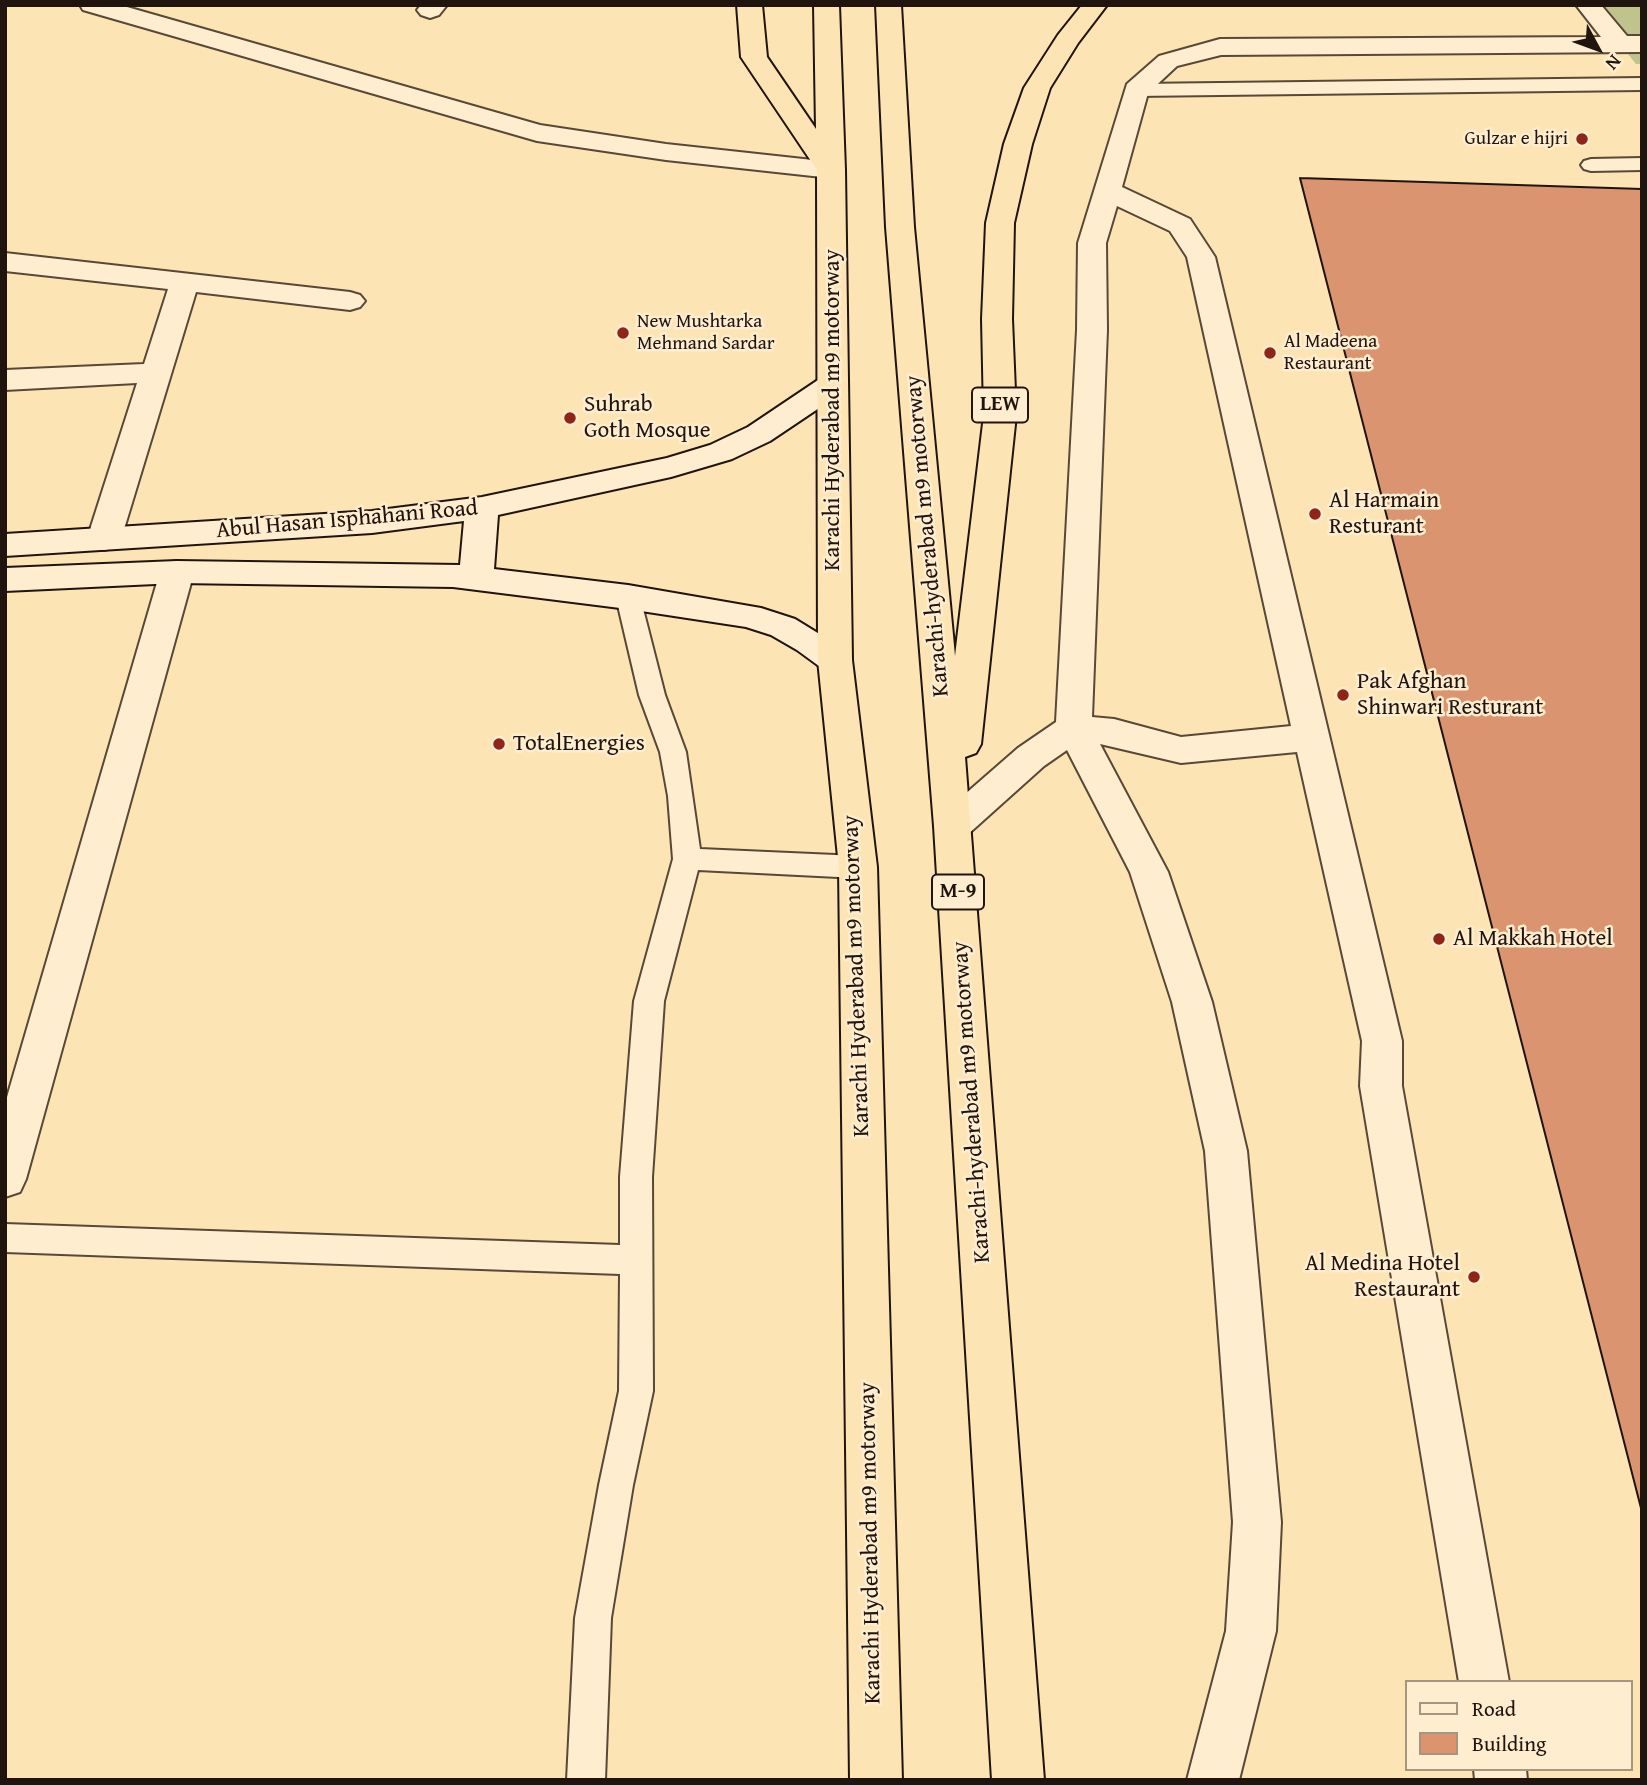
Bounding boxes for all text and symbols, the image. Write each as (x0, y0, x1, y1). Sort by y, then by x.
north arrow (1563, 14, 1633, 84)
text: N (1599, 49, 1629, 77)
place label: Gulzar e hijri (1465, 128, 1568, 150)
marker: Gulzar e hijri (1574, 131, 1590, 147)
street label: Karachi Hyderabad m9 motorway (819, 249, 847, 571)
place label: New Mushtarka Mehmand Sardar (637, 311, 775, 355)
marker: New Mushtarka Mehmand Sardar (615, 325, 631, 341)
place label: Al Madeena Restaurant (1284, 331, 1377, 375)
marker: Al Madeena Restaurant (1262, 345, 1278, 361)
street label: Karachi-hyderabad m9 motorway (900, 374, 956, 698)
road number: LEW (972, 388, 1028, 422)
place label: Suhrab Goth Mosque (584, 391, 710, 445)
marker: Suhrab Goth Mosque (562, 410, 578, 426)
place label: Al Harmain Resturant (1329, 487, 1439, 541)
street label: Abul Hasan Isphahani Road (215, 495, 479, 545)
marker: Al Harmain Resturant (1307, 506, 1323, 522)
place label: Pak Afghan Shinwari Resturant (1357, 668, 1543, 722)
marker: Pak Afghan Shinwari Resturant (1335, 687, 1351, 703)
place label: TotalEnergies (513, 730, 645, 758)
marker: TotalEnergies (491, 736, 507, 752)
street label: Karachi Hyderabad m9 motorway (838, 815, 876, 1137)
road number: M-9 (932, 874, 984, 910)
place label: Al Makkah Hotel (1453, 925, 1613, 953)
marker: Al Makkah Hotel (1431, 931, 1447, 947)
street label: Karachi-hyderabad m9 motorway (947, 940, 997, 1264)
place label: Al Medina Hotel Restaurant (1305, 1250, 1460, 1304)
marker: Al Medina Hotel Restaurant (1466, 1269, 1482, 1285)
street label: Karachi Hyderabad m9 motorway (854, 1382, 888, 1704)
legend (1406, 1680, 1633, 1771)
text: Road (1472, 1693, 1516, 1724)
text: Building (1472, 1728, 1546, 1759)

